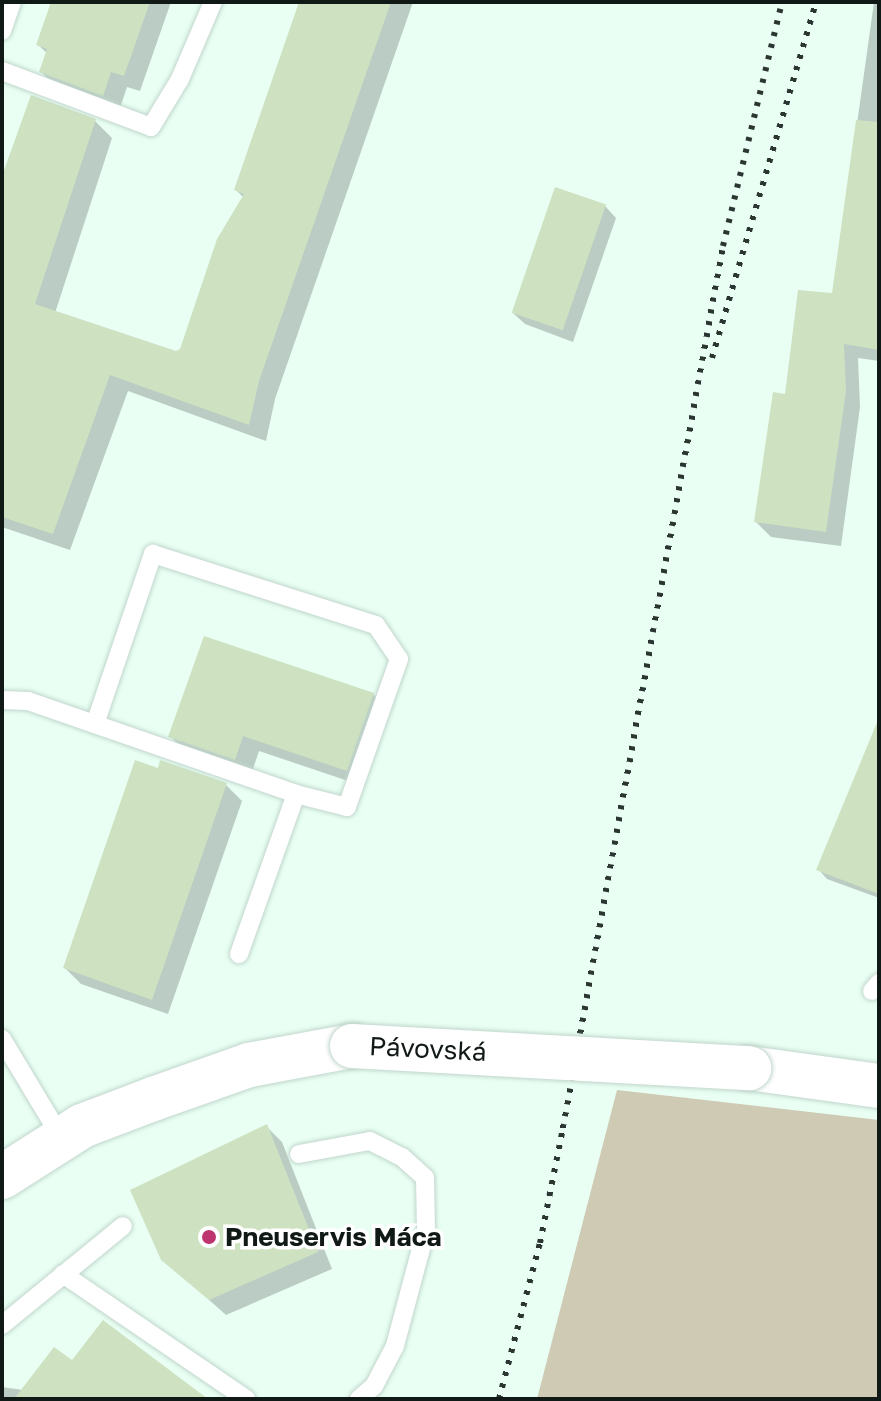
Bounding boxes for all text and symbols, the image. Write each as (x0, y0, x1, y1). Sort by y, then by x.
street label: Pávovská (369, 1030, 487, 1068)
place label: Pneuservis Máca (225, 1221, 442, 1253)
marker: Pneuservis Máca (200, 1228, 218, 1246)

